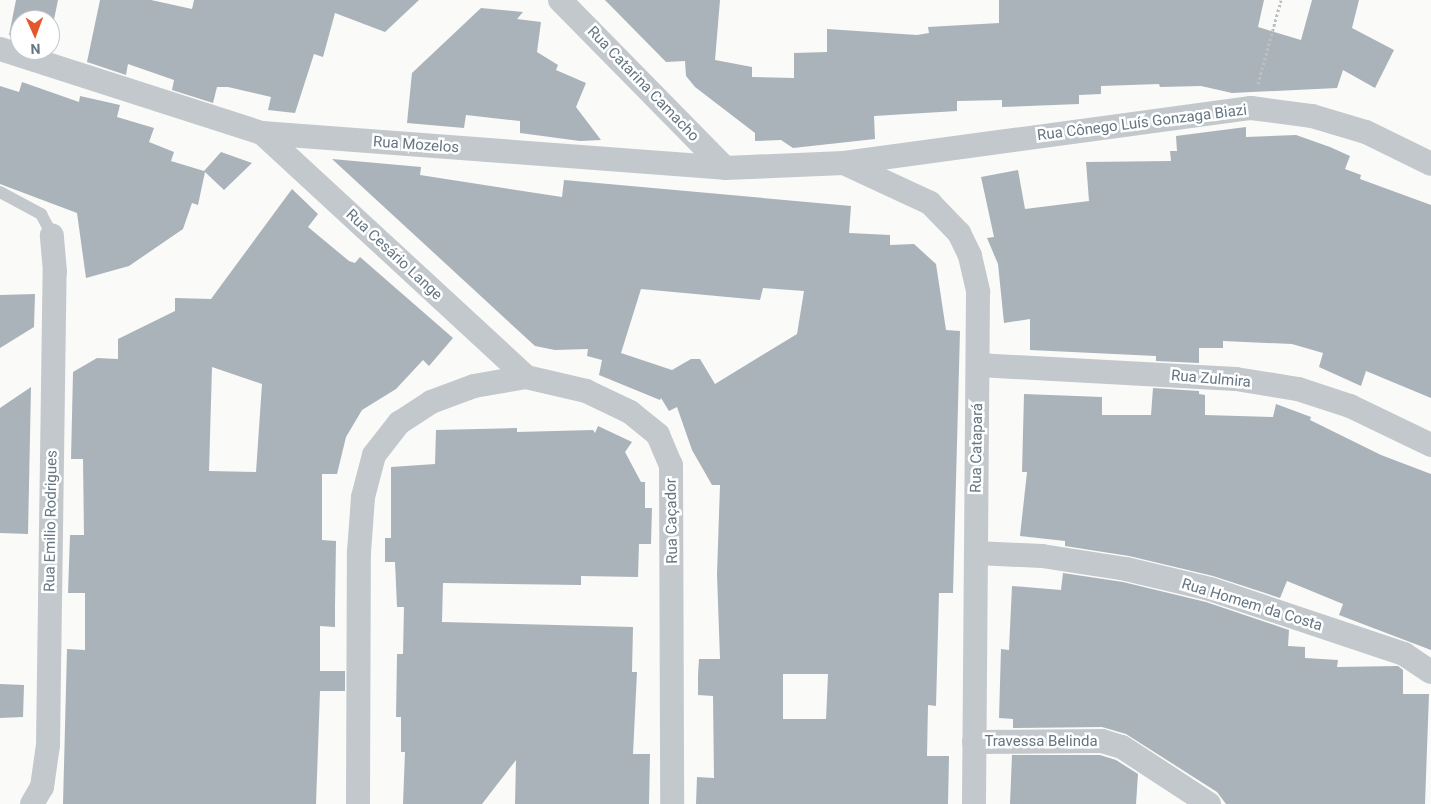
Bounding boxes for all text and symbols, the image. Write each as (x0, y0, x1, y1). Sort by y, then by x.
north arrow (10, 10, 60, 60)
street label: Rua Catarina Camacho (583, 23, 703, 145)
text: N (30, 41, 41, 57)
street label: Rua Cônego Luís Gonzaga Biazi (1036, 101, 1248, 145)
street label: Rua Mozelos (372, 133, 460, 157)
street label: Rua Cesário Lange (342, 206, 446, 304)
street label: Rua Zulmira (1170, 367, 1252, 391)
street label: Rua Catapará (967, 403, 987, 493)
street label: Rua Emilio Rodrigues (41, 450, 61, 592)
street label: Rua Caçador (662, 478, 682, 564)
street label: Rua Homem da Costa (1180, 575, 1324, 635)
street label: Travessa Belinda (984, 733, 1098, 751)

